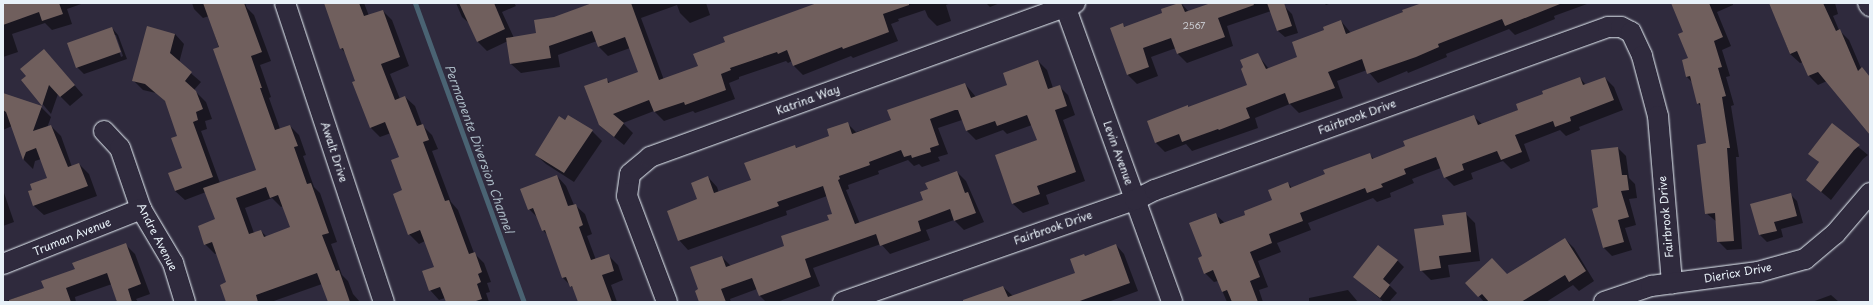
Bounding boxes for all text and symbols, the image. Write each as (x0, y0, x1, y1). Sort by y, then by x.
house number: 2567 (1183, 20, 1205, 30)
water label: Permanente Diversion Channel (442, 63, 516, 235)
street label: Katrina Way (774, 82, 842, 118)
street label: Fairbrook Drive (1316, 97, 1398, 137)
street label: Levin Avenue (1100, 119, 1136, 187)
street label: Awalt Drive (318, 120, 350, 184)
street label: Fairbrook Drive (1656, 175, 1676, 259)
street label: Andre Avenue (134, 201, 180, 273)
street label: Fairbrook Drive (1012, 208, 1094, 248)
street label: Truman Avenue (31, 215, 113, 259)
street label: Diericx Drive (1703, 261, 1773, 285)

